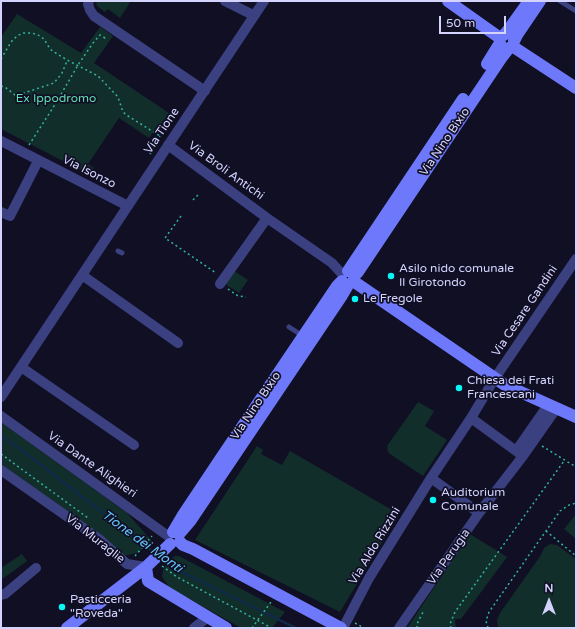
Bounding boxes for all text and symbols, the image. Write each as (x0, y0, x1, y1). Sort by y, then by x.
scale bar (441, 8, 508, 34)
text: 50 m (446, 16, 475, 30)
park label: Ex Ippodromo (16, 92, 96, 106)
street label: Via Tione (141, 105, 183, 157)
street label: Via Nino Bixio (417, 105, 473, 179)
street label: Via Broli Antichi (185, 139, 267, 203)
street label: Via Isonzo (60, 152, 118, 192)
place label: Asilo nido comunale Il Girotondo (399, 262, 514, 290)
street label: Via Cesare Gandini (489, 263, 561, 359)
marker: Asilo nido comunale Il Girotondo (386, 271, 396, 281)
place label: Le Fregole (363, 292, 423, 306)
marker: Le Fregole (350, 294, 360, 304)
street label: Via Nino Bixio (228, 369, 284, 443)
place label: Chiesa dei Frati Francescani (467, 374, 554, 402)
marker: Chiesa dei Frati Francescani (454, 383, 464, 393)
street label: Via Dante Alighieri (45, 429, 139, 501)
place label: Auditorium Comunale (441, 486, 505, 514)
marker: Auditorium Comunale (428, 495, 438, 505)
street label: Via Aldo Rizzini (346, 505, 404, 587)
water label: Tione dei Monti (99, 507, 185, 577)
street label: Via Muraglie (62, 511, 128, 567)
street label: Via Perugia (424, 526, 474, 588)
north arrow (529, 581, 569, 621)
text: N (545, 582, 553, 595)
place label: Pasticceria "Roveda" (70, 593, 132, 621)
marker: Pasticceria "Roveda" (57, 602, 67, 612)

